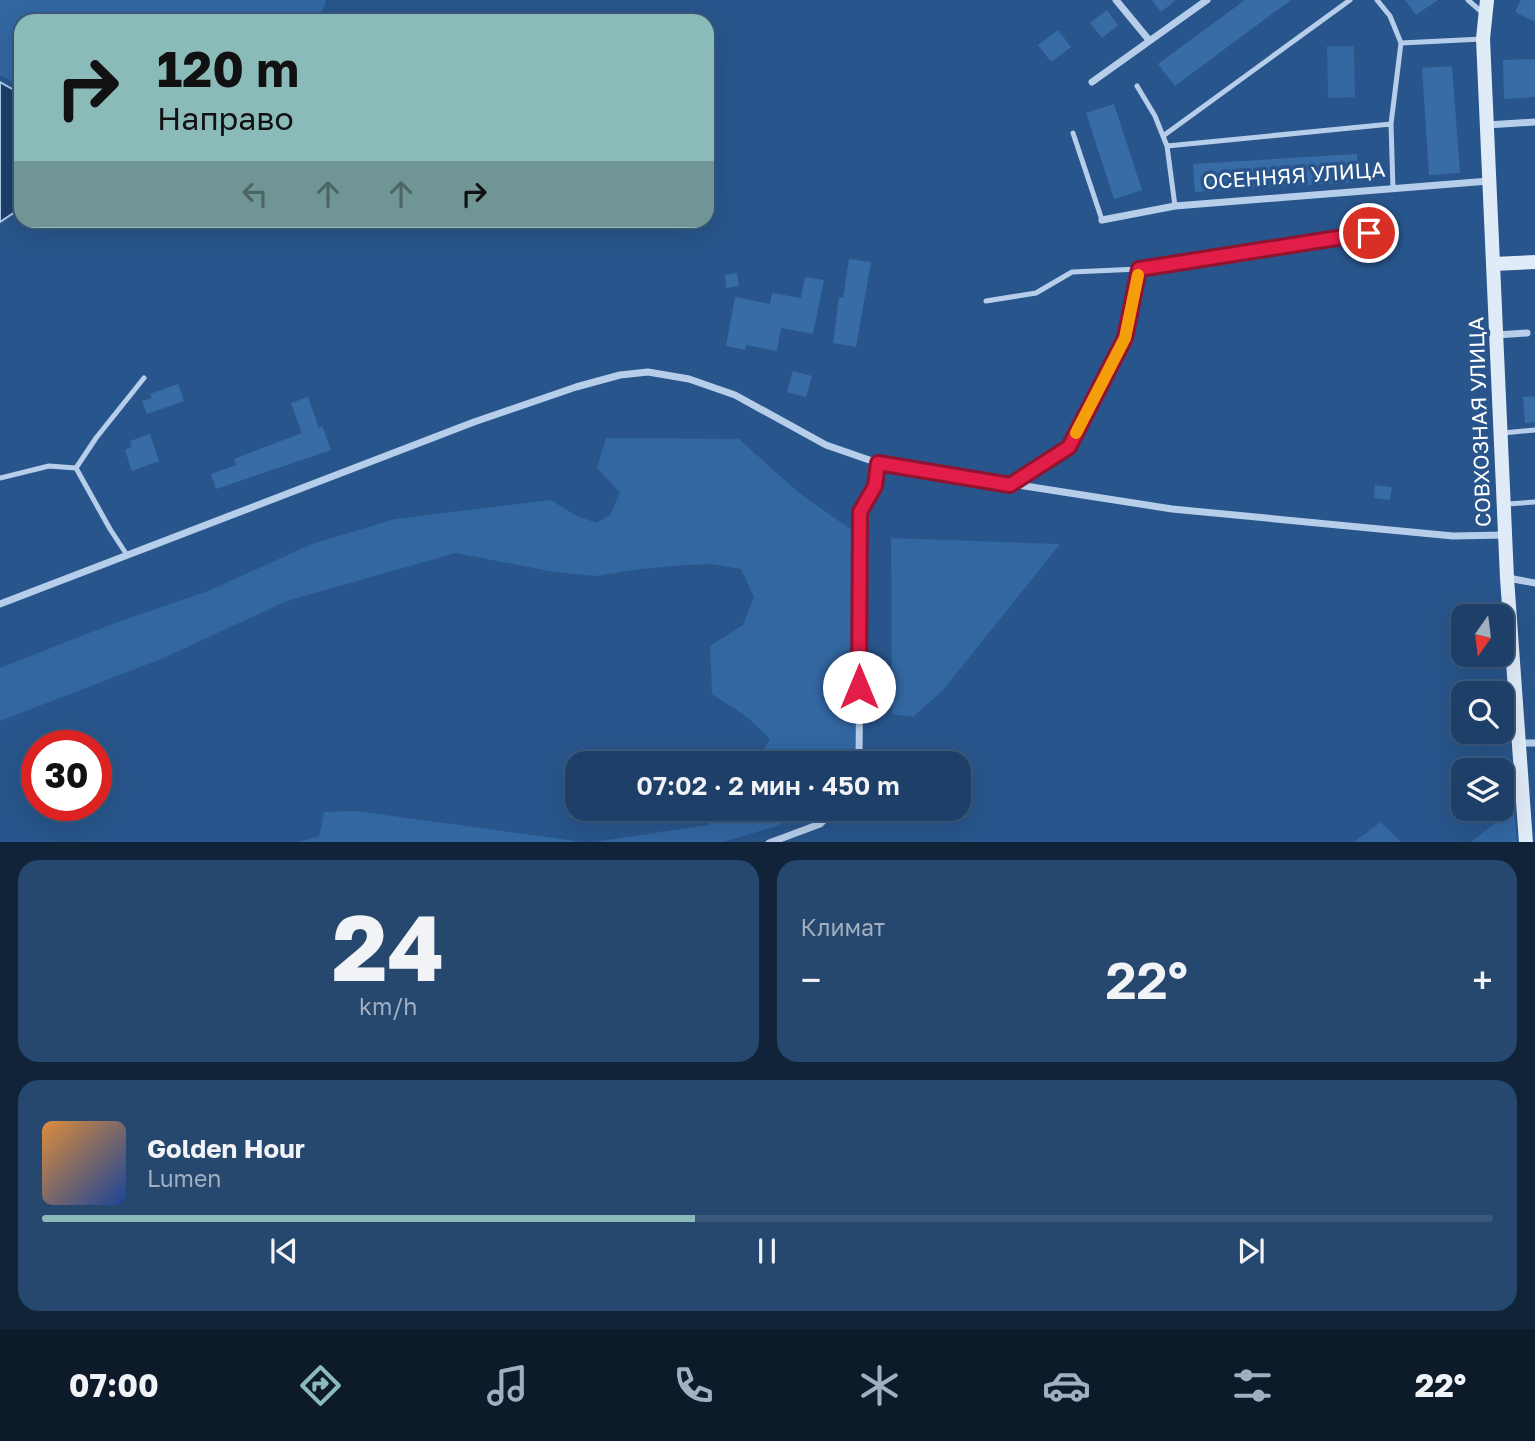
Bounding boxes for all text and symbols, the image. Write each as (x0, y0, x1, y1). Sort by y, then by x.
text: 120 m (157, 39, 299, 98)
icon: right (42, 42, 133, 133)
text: Направо (157, 99, 294, 137)
street label: ОСЕННЯЯ УЛИЦА (1202, 156, 1386, 194)
icon: left (236, 175, 274, 213)
icon: ahead (309, 175, 347, 213)
icon: ahead (382, 175, 420, 213)
icon: right (455, 175, 493, 213)
pin (1339, 203, 1399, 263)
icon: arrive (1350, 214, 1388, 252)
street label: СОВХОЗНАЯ УЛИЦА (1462, 317, 1496, 527)
north arrow (1451, 604, 1514, 667)
map controls (1451, 604, 1514, 821)
position arrow (822, 650, 896, 724)
button: search (1451, 681, 1514, 744)
speed limit sign: 30 (21, 730, 112, 821)
button: layers (1451, 758, 1514, 821)
text: 07:02 · 2 мин · 450 m (636, 770, 900, 801)
text: 24 (332, 892, 444, 1001)
text: Климат (801, 913, 885, 941)
text: 22° (1105, 948, 1188, 1010)
text: − (801, 957, 821, 1002)
text: + (1472, 957, 1493, 1002)
text: km/h (359, 992, 418, 1020)
text: Golden Hour (147, 1133, 305, 1164)
text: Lumen (147, 1164, 221, 1192)
icon: previous (265, 1232, 303, 1270)
icon: pause (748, 1232, 786, 1270)
icon: next (1232, 1232, 1270, 1270)
icon: directions (296, 1361, 345, 1410)
icon: music (483, 1361, 532, 1410)
icon: phone (669, 1361, 718, 1410)
icon: climate (855, 1361, 904, 1410)
icon: car (1042, 1361, 1091, 1410)
icon: filters (1228, 1361, 1277, 1410)
text: 07:00 (69, 1366, 159, 1404)
text: 22° (1415, 1366, 1466, 1404)

